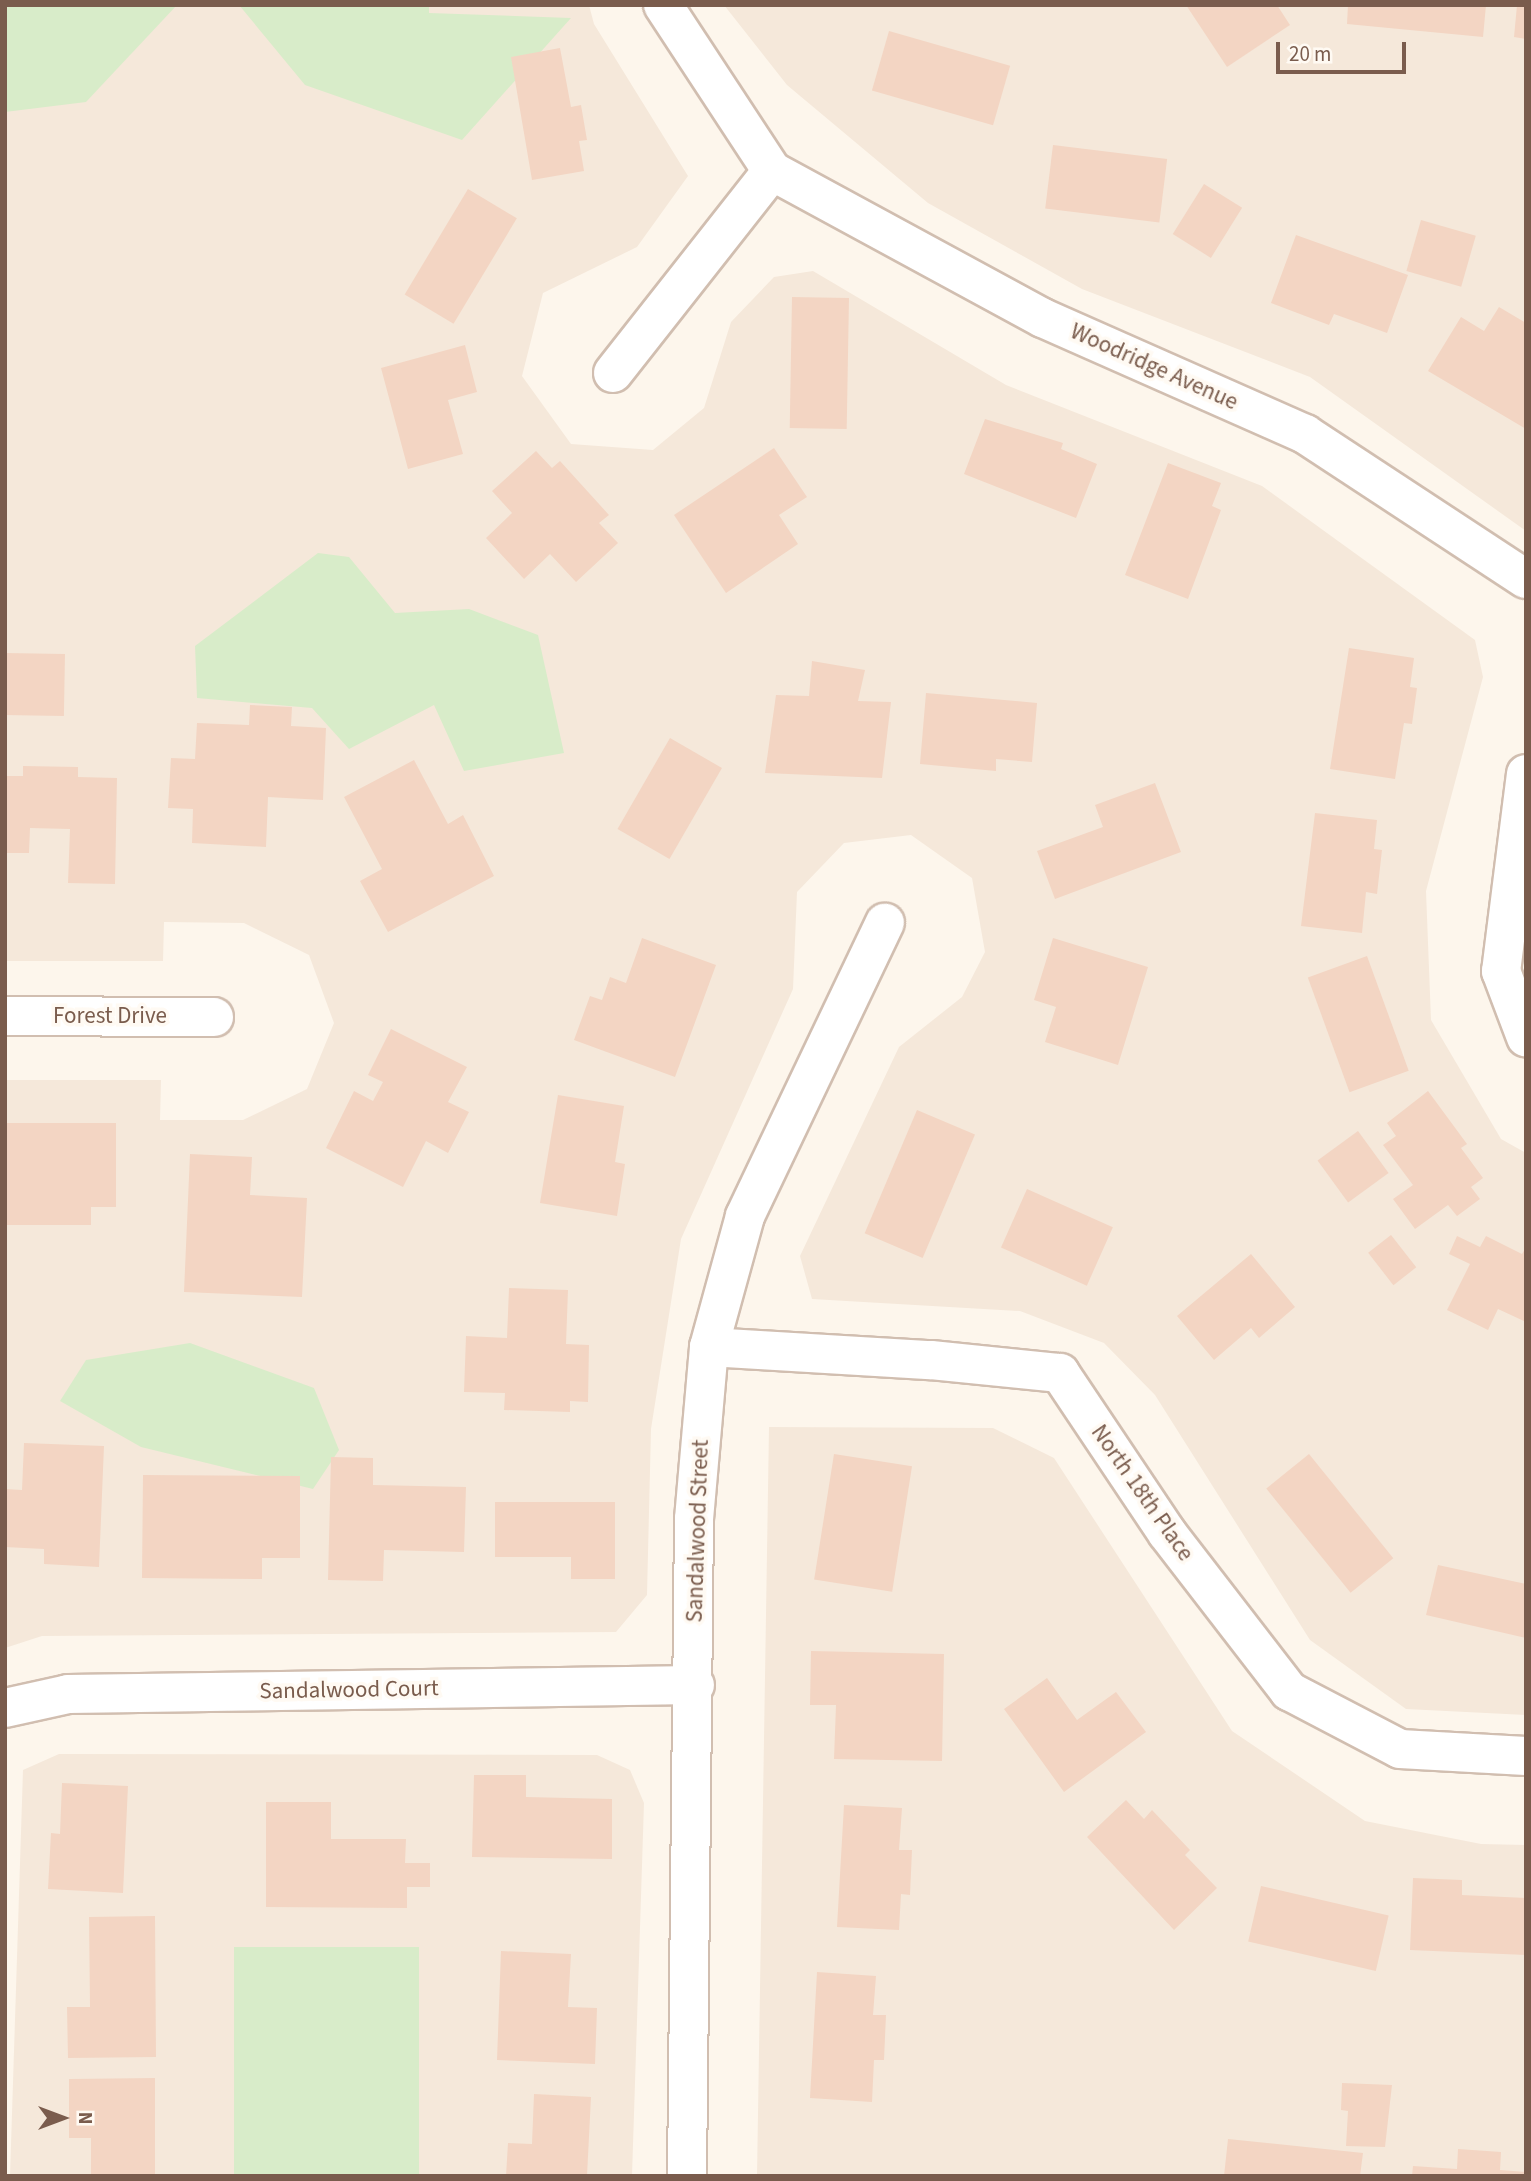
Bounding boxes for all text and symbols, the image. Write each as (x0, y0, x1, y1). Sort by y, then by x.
scale bar (1279, 28, 1408, 72)
text: 20 m (1289, 39, 1331, 69)
street label: Woodridge Avenue (1066, 318, 1242, 416)
street label: Forest Drive (53, 1002, 167, 1030)
street label: North 18th Place (1085, 1420, 1199, 1566)
street label: Sandalwood Street (681, 1439, 715, 1623)
street label: Sandalwood Court (259, 1675, 439, 1705)
north arrow (28, 2083, 98, 2153)
text: N (71, 2112, 98, 2124)

